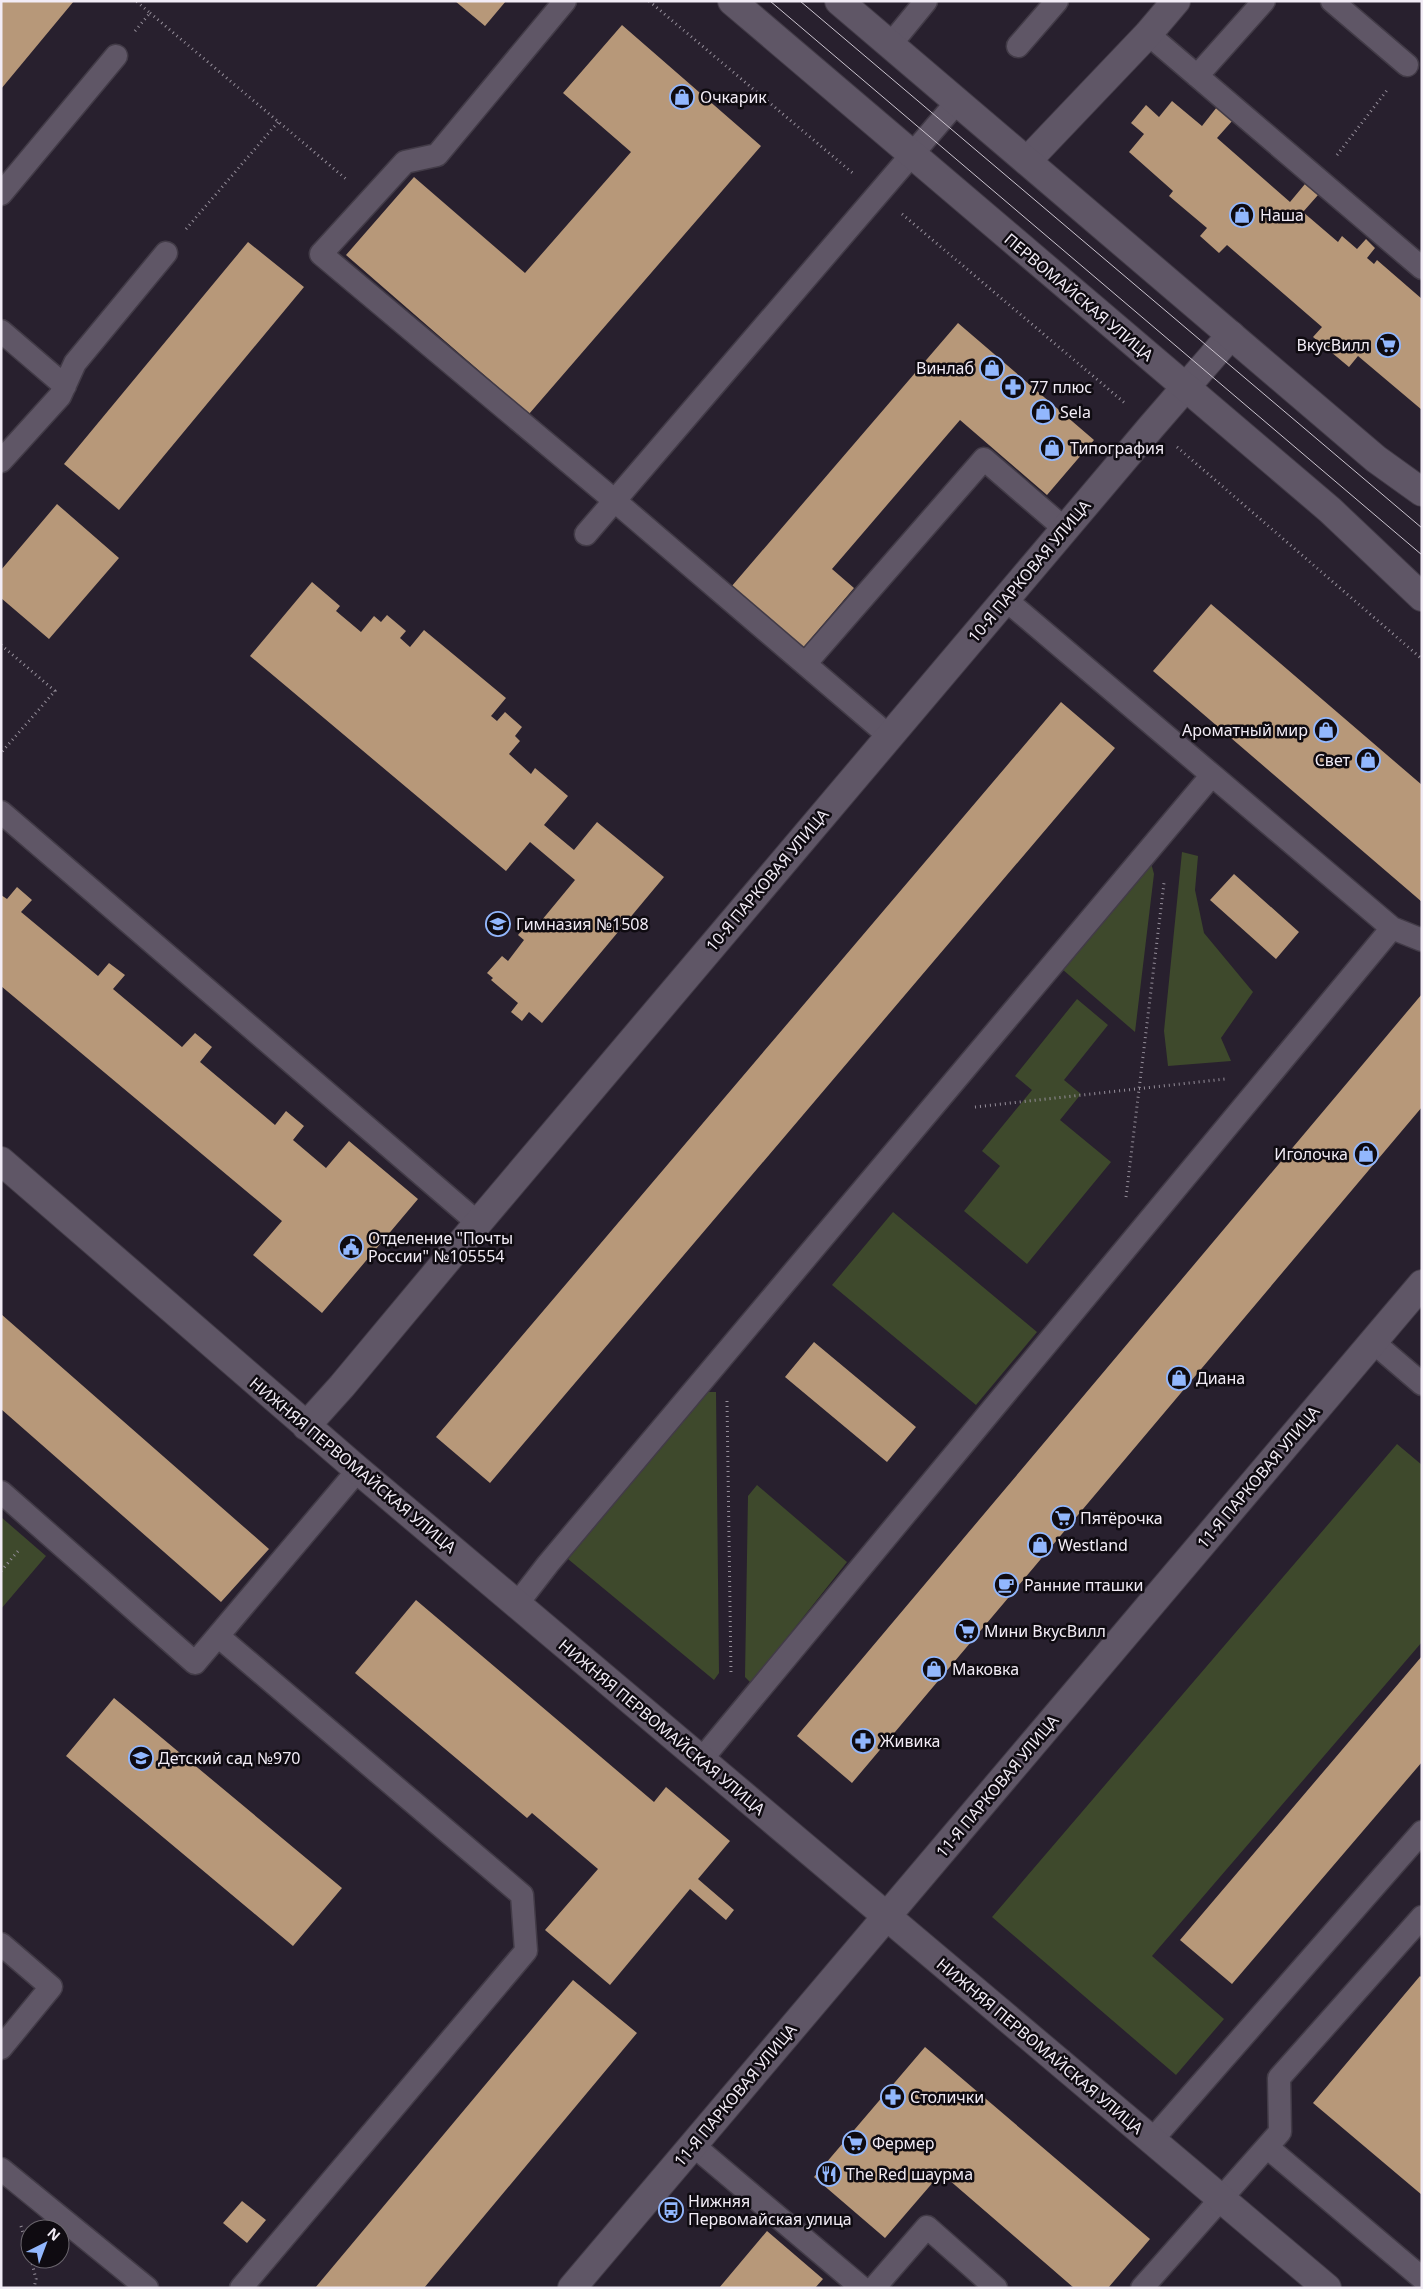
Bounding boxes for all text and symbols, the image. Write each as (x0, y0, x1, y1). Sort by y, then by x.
shop icon: Очкарик (669, 84, 695, 110)
place label: Очкарик (700, 86, 767, 108)
shop icon: Наша (1229, 202, 1255, 228)
place label: Наша (1260, 204, 1304, 226)
street label: ПЕРВОМАЙСКАЯ УЛИЦА (1000, 228, 1159, 366)
supermarket icon: ВкусВилл (1375, 332, 1401, 358)
place label: ВкусВилл (1296, 334, 1370, 356)
shop icon: Винлаб (979, 355, 1005, 381)
place label: Винлаб (916, 357, 974, 379)
pharmacy icon: 77 плюс (1000, 374, 1026, 400)
place label: 77 плюс (1030, 376, 1092, 398)
shop icon: Sela (1030, 399, 1056, 425)
place label: Sela (1060, 401, 1091, 423)
shop icon: Типография (1039, 435, 1065, 461)
place label: Типография (1070, 437, 1164, 459)
street label: 10-Я ПАРКОВАЯ УЛИЦА (963, 494, 1096, 647)
shop icon: Ароматный мир (1313, 717, 1339, 743)
place label: Ароматный мир (1182, 719, 1308, 741)
shop icon: Свет (1355, 747, 1381, 773)
place label: Свет (1315, 749, 1351, 771)
street label: 10-Я ПАРКОВАЯ УЛИЦА (701, 803, 834, 956)
school or university icon: Гимназия №1508 (485, 911, 511, 937)
place label: Гимназия №1508 (516, 913, 649, 935)
shop icon: Иголочка (1353, 1141, 1379, 1167)
place label: Иголочка (1274, 1143, 1348, 1165)
place label: Отделение "Почты России" №105554 (368, 1227, 513, 1267)
public building icon: Отделение "Почты России" №105554 (338, 1234, 364, 1260)
shop icon: Диана (1166, 1365, 1192, 1391)
place label: Диана (1196, 1367, 1245, 1389)
street label: НИЖНЯЯ ПЕРВОМАЙСКАЯ УЛИЦА (245, 1372, 461, 1559)
street label: 11-Я ПАРКОВАЯ УЛИЦА (1192, 1400, 1325, 1553)
supermarket icon: Пятёрочка (1050, 1505, 1076, 1531)
place label: Пятёрочка (1080, 1507, 1163, 1529)
shop icon: Westland (1027, 1532, 1053, 1558)
place label: Westland (1058, 1534, 1128, 1556)
cafe icon: Ранние пташки (993, 1572, 1019, 1598)
place label: Ранние пташки (1024, 1574, 1144, 1596)
supermarket icon: Мини ВкусВилл (954, 1618, 980, 1644)
place label: Мини ВкусВилл (984, 1620, 1106, 1642)
street label: НИЖНЯЯ ПЕРВОМАЙСКАЯ УЛИЦА (554, 1634, 770, 1821)
shop icon: Маковка (921, 1656, 947, 1682)
place label: Маковка (952, 1658, 1019, 1680)
street label: 11-Я ПАРКОВАЯ УЛИЦА (931, 1709, 1064, 1862)
pharmacy icon: Живика (850, 1728, 876, 1754)
place label: Живика (880, 1730, 940, 1752)
school or university icon: Детский сад №970 (128, 1745, 154, 1771)
place label: Детский сад №970 (158, 1747, 300, 1769)
street label: НИЖНЯЯ ПЕРВОМАЙСКАЯ УЛИЦА (932, 1953, 1148, 2140)
street label: 11-Я ПАРКОВАЯ УЛИЦА (669, 2018, 802, 2171)
pharmacy icon: Столички (880, 2084, 906, 2110)
place label: Столички (910, 2086, 984, 2108)
supermarket icon: Фермер (842, 2130, 868, 2156)
place label: Фермер (872, 2132, 934, 2154)
restaurant icon: The Red шаурма (816, 2161, 842, 2187)
place label: The Red шаурма (846, 2163, 973, 2185)
place label: Нижняя Первомайская улица (688, 2190, 852, 2230)
bus stop icon: Нижняя Первомайская улица (658, 2197, 684, 2223)
north arrow (20, 2219, 70, 2269)
text: N (43, 2223, 65, 2245)

